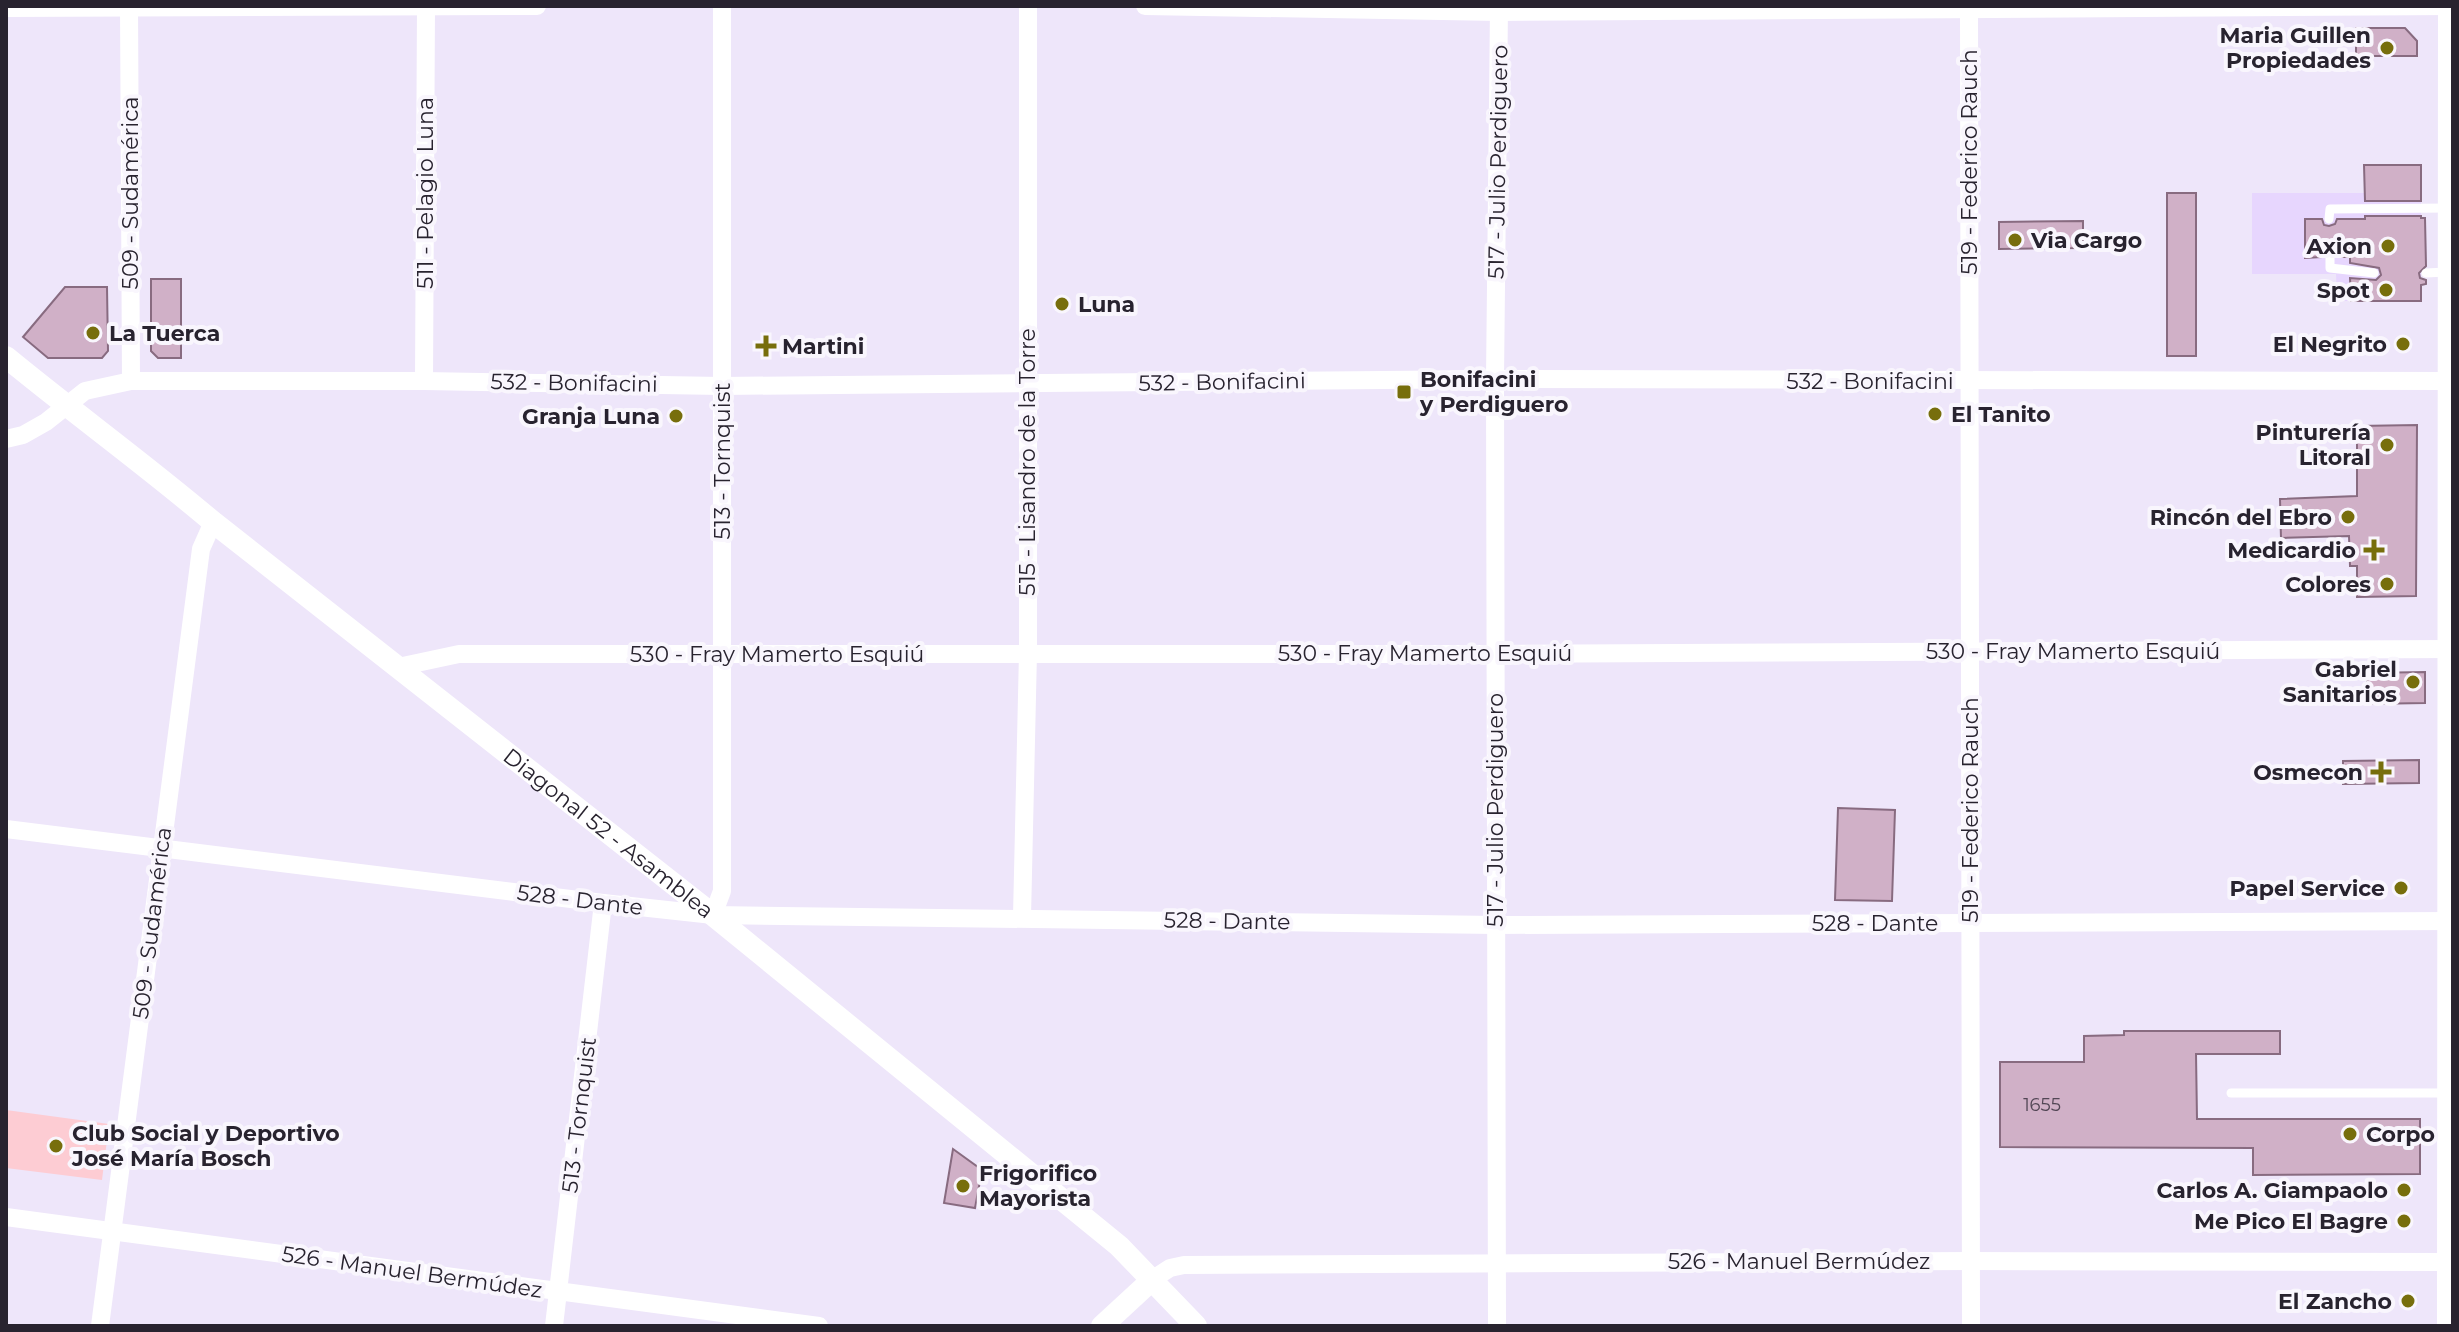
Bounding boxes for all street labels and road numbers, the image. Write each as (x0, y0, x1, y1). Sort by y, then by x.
street label: 517 - Julio Perdiguero (1482, 45, 1514, 279)
street label: 519 - Federico Rauch (1956, 49, 1983, 275)
street label: 509 - Sudamérica (117, 96, 144, 290)
street label: 511 - Pelagio Luna (412, 97, 439, 289)
street label: 515 - Lisandro de la Torre (1014, 328, 1041, 596)
street label: 532 - Bonifacini (1138, 367, 1306, 397)
street label: 532 - Bonifacini (490, 368, 658, 398)
street label: 532 - Bonifacini (1786, 368, 1954, 395)
street label: 513 - Tornquist (709, 383, 736, 539)
street label: 530 - Fray Mamerto Esquiú (1926, 638, 2220, 665)
street label: 530 - Fray Mamerto Esquiú (1278, 640, 1572, 667)
street label: 530 - Fray Mamerto Esquiú (630, 641, 924, 668)
street label: 517 - Julio Perdiguero (1482, 693, 1509, 927)
street label: 519 - Federico Rauch (1957, 697, 1984, 923)
street label: Diagonal 52 - Asamblea (498, 742, 719, 924)
street label: 509 - Sudamérica (127, 826, 177, 1020)
street label: 528 - Dante (516, 879, 644, 921)
street label: 528 - Dante (1163, 906, 1291, 936)
street label: 528 - Dante (1812, 910, 1938, 937)
street label: 513 - Tornquist (556, 1035, 602, 1194)
street label: 526 - Manuel Bermúdez (280, 1240, 544, 1304)
street label: 526 - Manuel Bermúdez (1668, 1248, 1930, 1275)

